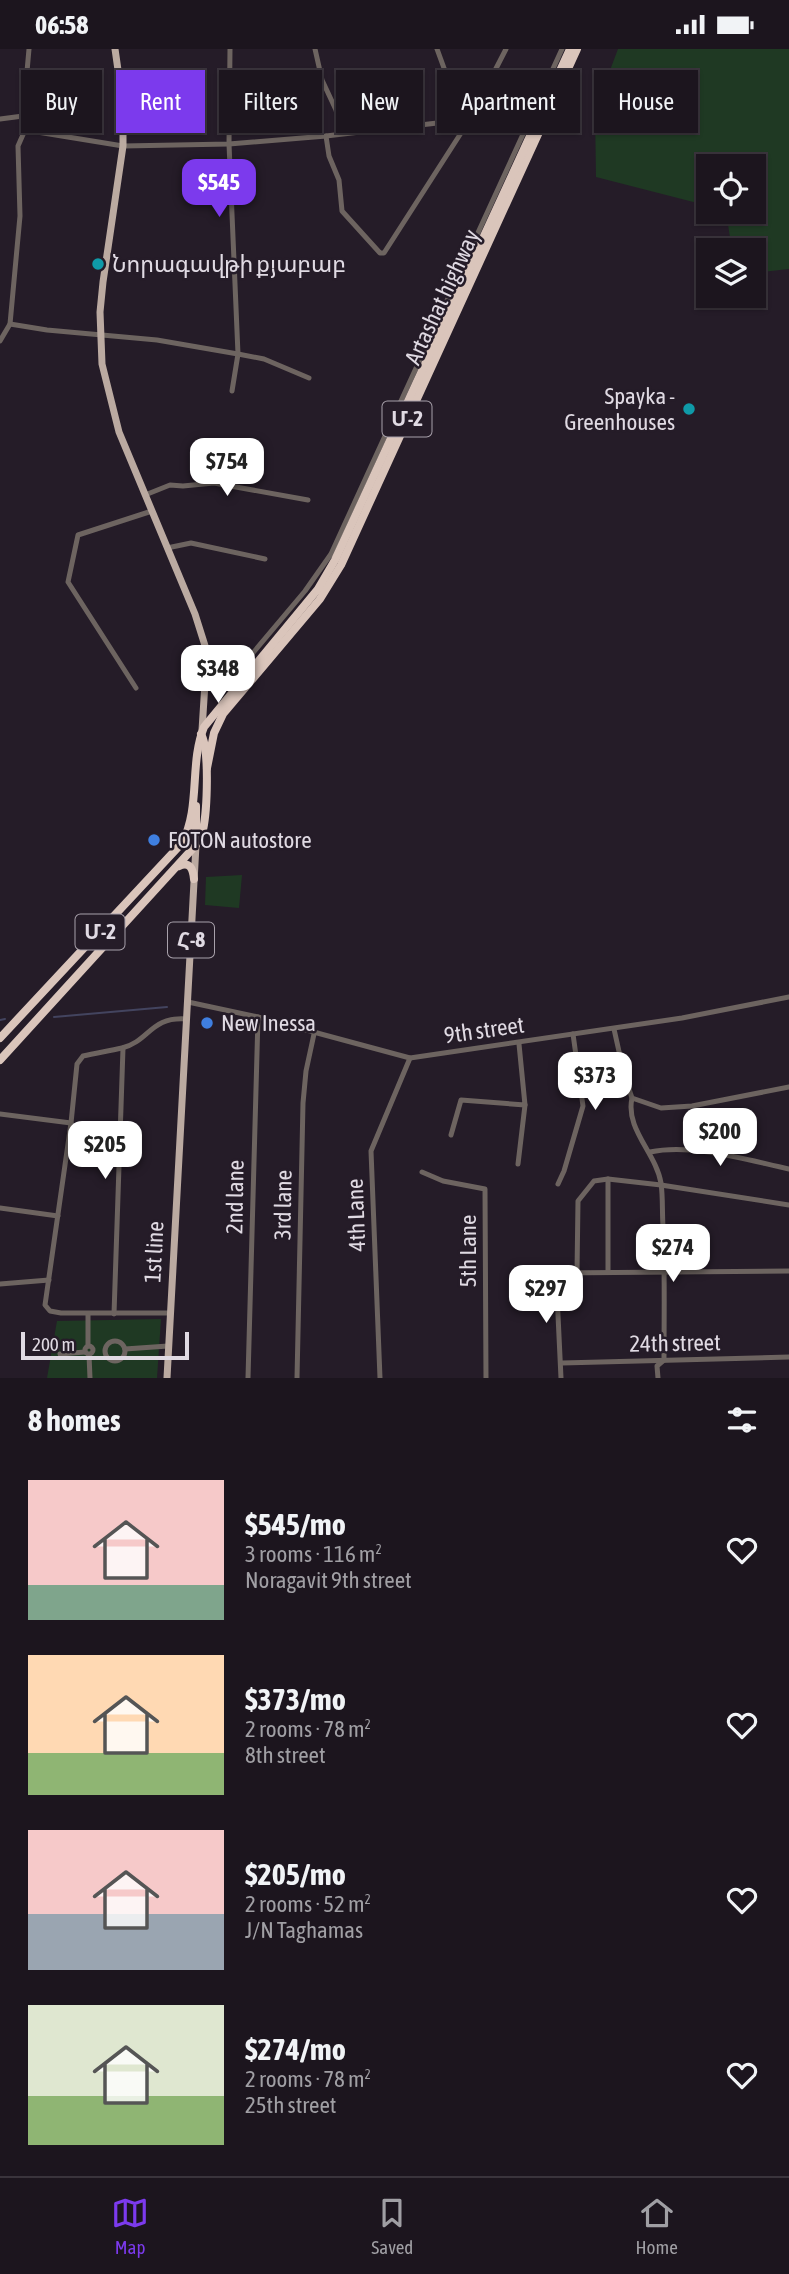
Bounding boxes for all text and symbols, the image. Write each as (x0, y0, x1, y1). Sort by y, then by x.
text: 06:58 (35, 10, 89, 40)
chip: Buy (21, 70, 102, 133)
chip: Rent (116, 70, 205, 133)
chip: Filters (219, 70, 322, 133)
chip: New (336, 70, 423, 133)
chip: Apartment (437, 70, 580, 133)
chip: House (594, 70, 698, 133)
map controls (696, 154, 766, 308)
button: locate (696, 154, 766, 224)
pin: $545 (178, 159, 260, 219)
text: $545 (198, 169, 240, 195)
street label: Artashat highway (399, 225, 485, 369)
button: layers (696, 238, 766, 308)
place label: Նորագավթի քյաբաբ (112, 251, 346, 278)
marker: Նորագավթի քյաբաբ (90, 256, 106, 272)
place label: Spayka - Greenhouses (564, 383, 675, 435)
road number: Մ-2 (382, 401, 432, 437)
marker: Spayka - Greenhouses (681, 401, 697, 417)
pin: $754 (186, 439, 268, 498)
text: $754 (206, 448, 248, 474)
pin: $348 (177, 645, 259, 705)
text: $348 (197, 655, 239, 681)
place label: FOTON autostore (168, 827, 312, 853)
marker: FOTON autostore (146, 832, 162, 848)
road number: Մ-2 (76, 915, 124, 949)
road number: Հ-8 (168, 923, 214, 957)
place label: New Inessa (221, 1010, 316, 1036)
street label: 9th street (442, 1012, 526, 1048)
marker: New Inessa (199, 1015, 215, 1031)
pin: $373 (554, 1053, 636, 1112)
text: $373 (574, 1062, 616, 1088)
pin: $200 (679, 1109, 761, 1168)
text: $200 (699, 1118, 741, 1144)
pin: $205 (64, 1121, 146, 1181)
text: $205 (84, 1131, 126, 1157)
street label: 2nd lane (221, 1160, 249, 1234)
street label: 3rd lane (269, 1170, 297, 1240)
street label: 4th Lane (342, 1178, 370, 1252)
street label: 5th Lane (455, 1215, 481, 1287)
street label: 1st line (139, 1221, 169, 1283)
pin: $274 (632, 1225, 714, 1284)
text: $274 (652, 1234, 694, 1260)
pin: $297 (505, 1265, 587, 1325)
text: $297 (525, 1275, 567, 1301)
scale bar (21, 1329, 189, 1361)
street label: 24th street (629, 1329, 721, 1357)
text: 200 m (32, 1333, 75, 1355)
icon: filters (723, 1401, 761, 1439)
text: 8 homes (28, 1403, 121, 1437)
text: $545/mo (245, 1507, 346, 1541)
icon: home (84, 1508, 168, 1592)
icon: heart (723, 1531, 761, 1569)
text: 3 rooms · 116 m² (245, 1541, 382, 1567)
text: Noragavit 9th street (245, 1567, 412, 1593)
text: $373/mo (245, 1682, 346, 1716)
icon: home (84, 1683, 168, 1767)
icon: heart (723, 1706, 761, 1744)
text: 2 rooms · 78 m² (245, 1716, 371, 1742)
text: 8th street (245, 1742, 326, 1768)
text: $205/mo (245, 1857, 346, 1891)
icon: home (84, 1858, 168, 1942)
icon: heart (723, 1881, 761, 1919)
text: 2 rooms · 52 m² (245, 1891, 371, 1917)
text: J/N Taghamas (245, 1917, 363, 1943)
text: $274/mo (245, 2032, 346, 2066)
icon: home (84, 2033, 168, 2117)
icon: heart (723, 2056, 761, 2094)
text: 2 rooms · 78 m² (245, 2066, 371, 2092)
text: 25th street (245, 2092, 336, 2118)
tab: Map (111, 2194, 149, 2258)
tab: Saved (371, 2194, 413, 2258)
tab: Home (636, 2194, 678, 2258)

